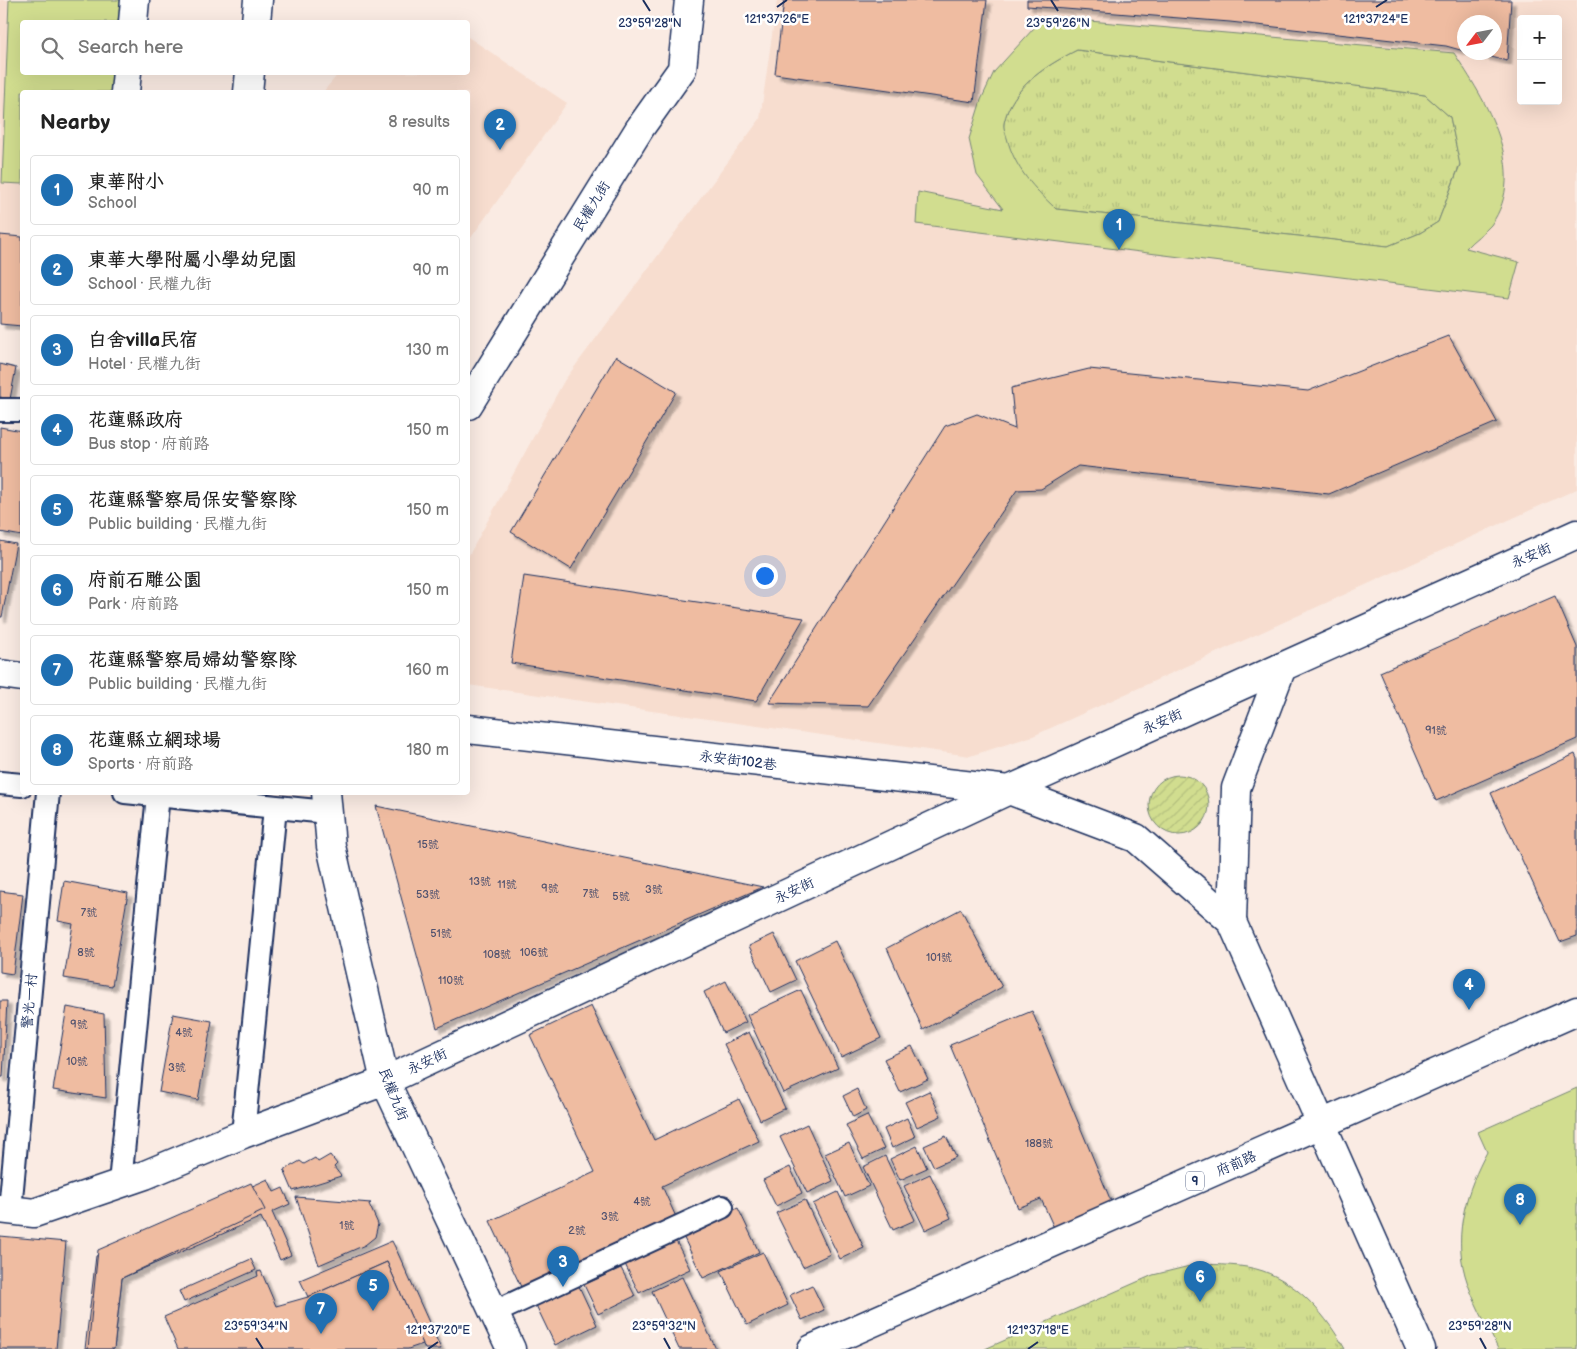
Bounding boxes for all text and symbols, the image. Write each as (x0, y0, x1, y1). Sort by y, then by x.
text: 121°37'26"E (745, 12, 809, 27)
text: 121°37'24"E (1344, 12, 1408, 27)
north arrow (1457, 15, 1502, 60)
map controls (1517, 15, 1562, 105)
button: + (1517, 15, 1562, 60)
text: 23°59'28"N (618, 16, 682, 31)
text: 23°59'26"N (1026, 16, 1090, 31)
search box (20, 20, 470, 75)
icon: search (38, 34, 66, 62)
text: Search here (78, 36, 183, 59)
button: − (1517, 60, 1562, 105)
pin: 2 (484, 109, 516, 150)
text: Nearby (40, 110, 110, 135)
text: 8 results (388, 113, 450, 132)
text: 東華附小 (88, 171, 164, 194)
street label: 民權九街 (569, 178, 613, 235)
text: 1 (54, 181, 60, 200)
text: 90 m (413, 181, 449, 200)
text: School (88, 194, 137, 213)
pin: 1 (1103, 209, 1135, 250)
text: 東華大學附屬小學幼兒園 (88, 249, 297, 272)
text: 2 (52, 261, 62, 280)
text: 90 m (413, 261, 449, 280)
text: School · 民權九街 (88, 275, 211, 294)
text: 白舍villa民宿 (88, 329, 198, 352)
text: 3 (52, 341, 62, 360)
text: 130 m (406, 341, 449, 360)
text: Hotel · 民權九街 (88, 355, 201, 374)
text: 花蓮縣政府 (88, 409, 183, 432)
text: 4 (52, 421, 62, 440)
text: 150 m (407, 421, 449, 440)
text: Bus stop · 府前路 (88, 435, 209, 454)
text: 花蓮縣警察局保安警察隊 (88, 489, 297, 512)
text: 5 (52, 501, 62, 520)
text: 150 m (407, 501, 449, 520)
text: Public building · 民權九街 (88, 515, 267, 534)
street label: 永安街 (1509, 539, 1554, 572)
your location (752, 563, 778, 589)
text: 府前石雕公園 (88, 569, 202, 592)
text: 6 (52, 581, 62, 600)
text: 150 m (407, 581, 449, 600)
text: Park · 府前路 (88, 595, 179, 614)
text: 花蓮縣警察局婦幼警察隊 (88, 649, 297, 672)
text: 7 (53, 661, 61, 680)
text: 160 m (406, 661, 449, 680)
text: Public building · 民權九街 (88, 675, 267, 694)
street label: 永安街 (1140, 705, 1185, 738)
house number: 91號 (1425, 724, 1447, 737)
text: 花蓮縣立網球場 (88, 729, 221, 752)
text: 8 (52, 741, 62, 760)
text: 180 m (407, 741, 449, 760)
street label: 永安街102巷 (698, 747, 779, 774)
text: Sports · 府前路 (88, 755, 193, 774)
house number: 15號 (417, 838, 439, 851)
street label: 永安街 (772, 874, 817, 907)
house number: 13號 (469, 875, 491, 888)
house number: 11號 (497, 878, 517, 891)
house number: 9號 (541, 882, 559, 895)
house number: 3號 (645, 883, 663, 896)
house number: 7號 (583, 887, 599, 900)
house number: 53號 (416, 888, 440, 901)
house number: 5號 (612, 890, 630, 903)
house number: 7號 (81, 906, 97, 919)
house number: 51號 (430, 927, 452, 940)
house number: 8號 (77, 946, 95, 959)
house number: 106號 (520, 946, 548, 959)
house number: 108號 (483, 948, 511, 961)
house number: 101號 (926, 951, 952, 964)
pin: 4 (1453, 969, 1485, 1010)
street label: 警光一村 (19, 972, 40, 1030)
house number: 110號 (438, 974, 464, 987)
house number: 9號 (70, 1018, 88, 1031)
house number: 4號 (175, 1026, 193, 1039)
street label: 永安街 (405, 1045, 450, 1078)
house number: 10號 (66, 1055, 88, 1068)
house number: 3號 (168, 1061, 186, 1074)
street label: 民權九街 (375, 1065, 412, 1123)
house number: 188號 (1025, 1137, 1053, 1150)
street label: 府前路 (1214, 1147, 1259, 1180)
road number: 9 (1186, 1172, 1204, 1190)
pin: 8 (1504, 1184, 1536, 1225)
house number: 4號 (633, 1195, 651, 1208)
house number: 3號 (601, 1210, 619, 1223)
house number: 1號 (339, 1219, 355, 1232)
house number: 2號 (568, 1224, 586, 1237)
pin: 3 (547, 1246, 579, 1287)
pin: 6 (1184, 1261, 1216, 1302)
pin: 5 (357, 1270, 389, 1311)
pin: 7 (305, 1293, 337, 1334)
text: 23°59'34"N (224, 1319, 288, 1334)
text: 23°59'32"N (632, 1319, 696, 1334)
text: 23°59'28"N (1448, 1319, 1512, 1334)
text: 121°37'20"E (406, 1323, 470, 1338)
text: 121°37'18"E (1007, 1323, 1069, 1338)

